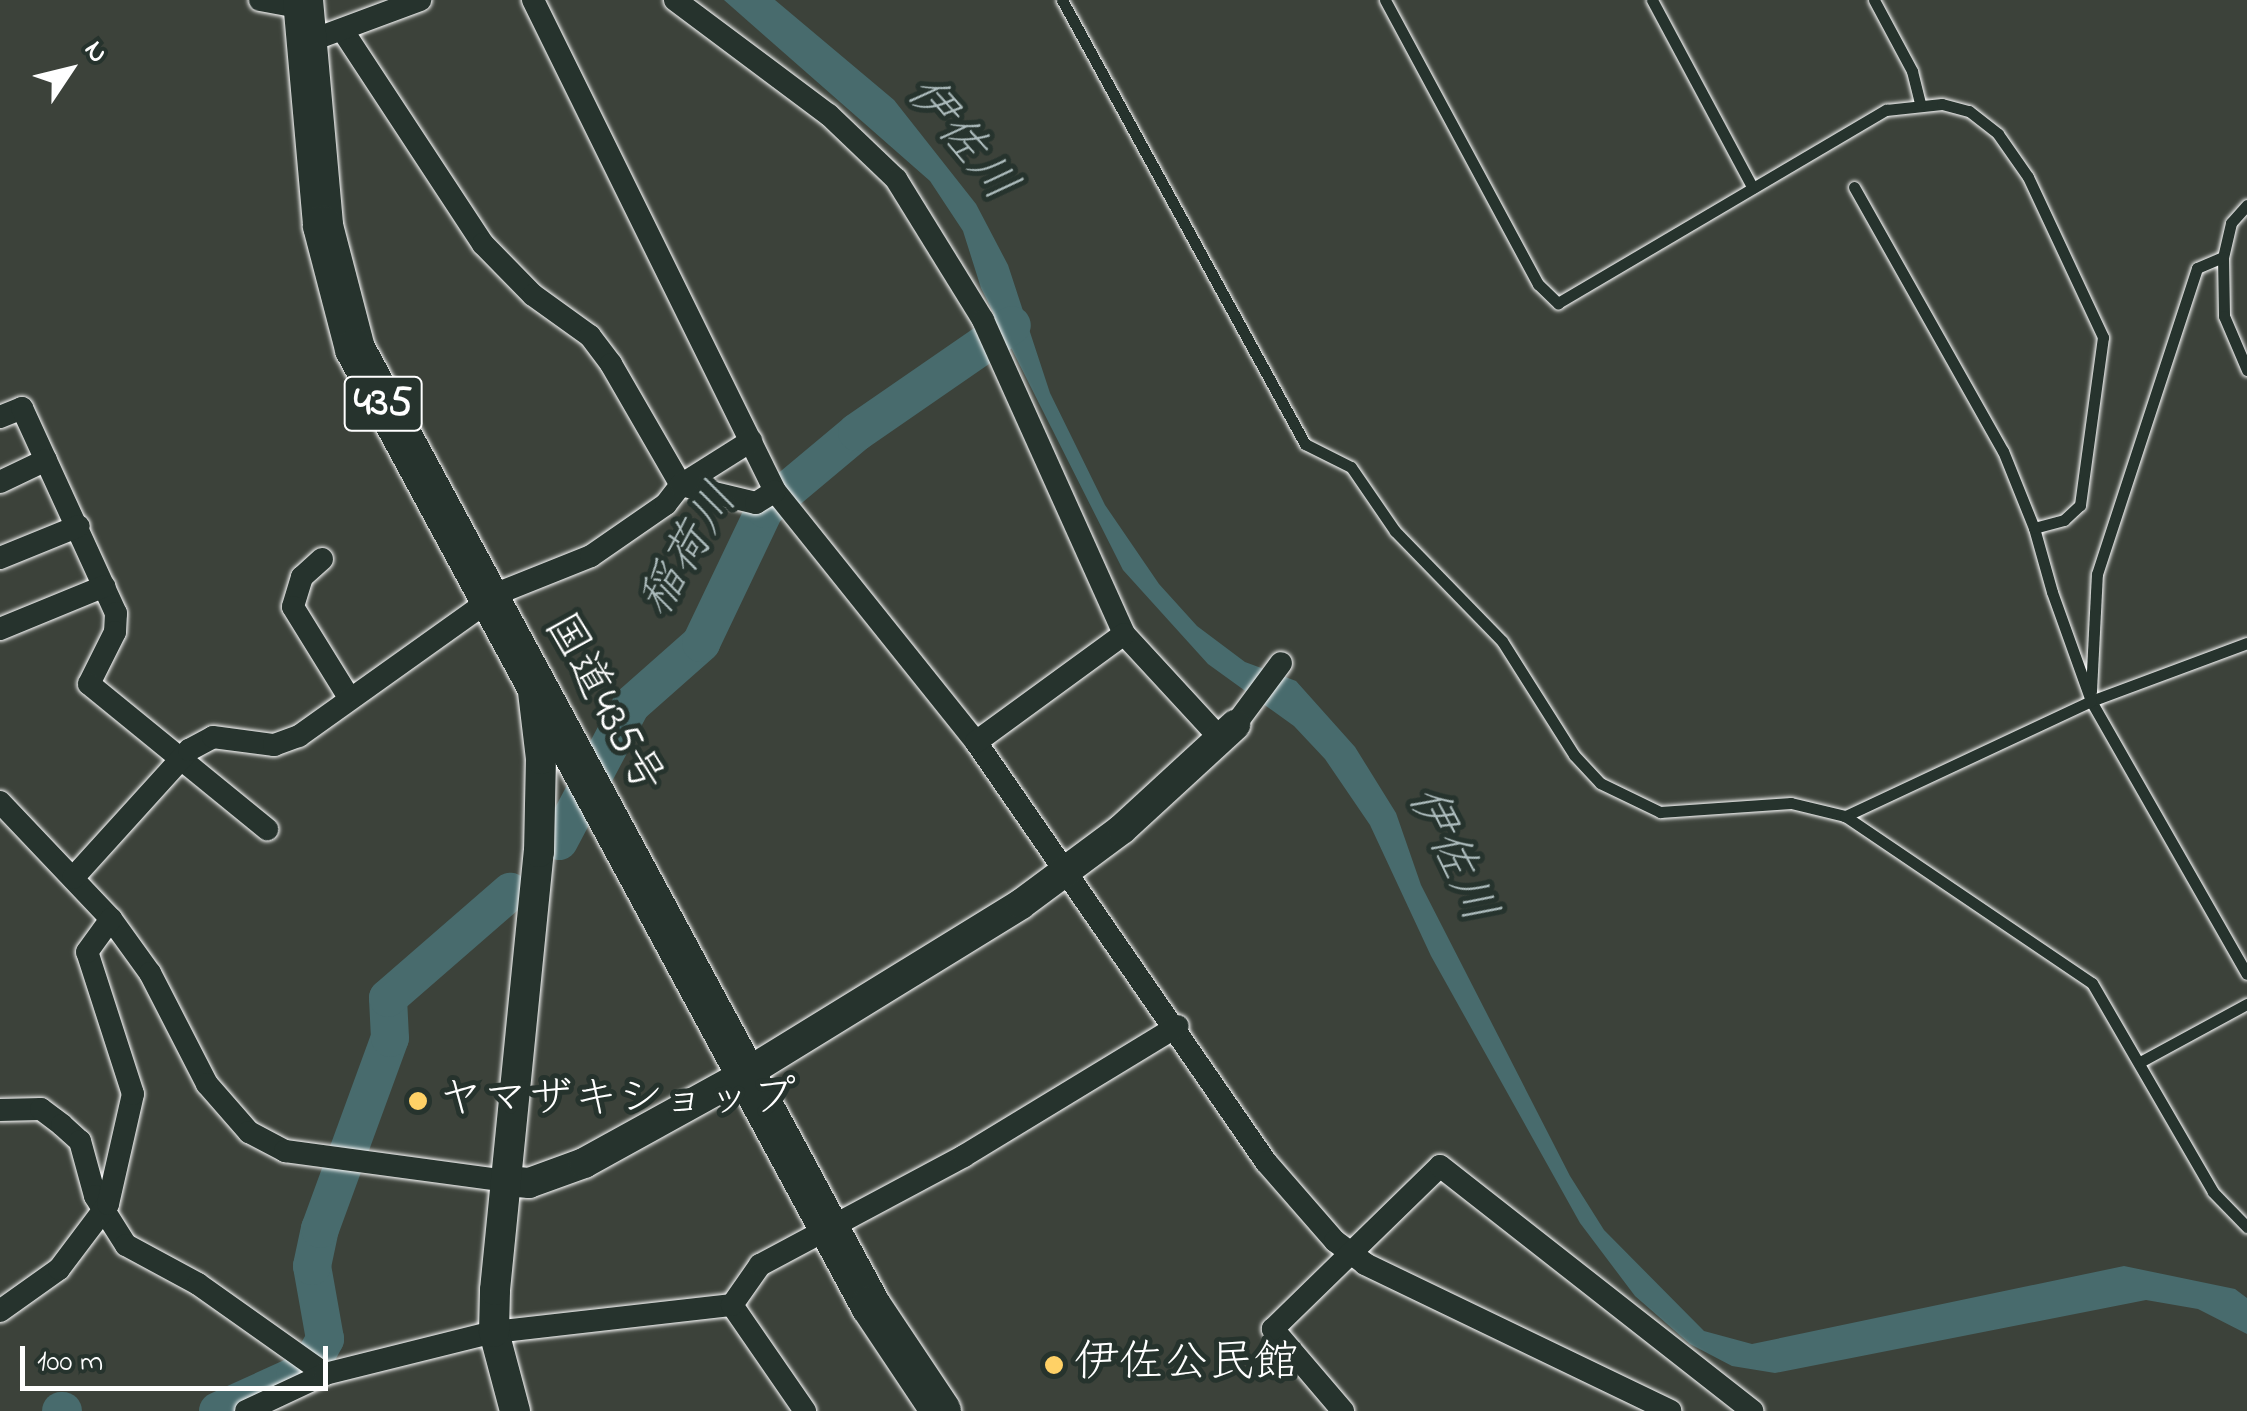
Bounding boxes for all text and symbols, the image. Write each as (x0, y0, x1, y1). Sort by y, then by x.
north arrow (20, 20, 120, 120)
text: N (73, 33, 117, 72)
water label: 伊佐川 (892, 66, 1028, 214)
road number: 435 (343, 367, 423, 441)
water label: 稲荷川 (628, 474, 752, 628)
street label: 国道435号 (530, 604, 674, 804)
water label: 伊佐川 (1393, 778, 1507, 932)
place label: ヤマザキショップ (438, 1074, 798, 1128)
marker: ヤマザキショップ (407, 1090, 429, 1112)
scale bar (25, 1326, 332, 1388)
place label: 伊佐公民館 (1074, 1338, 1299, 1392)
text: 100 m (37, 1341, 103, 1385)
marker: 伊佐公民館 (1043, 1354, 1065, 1376)

